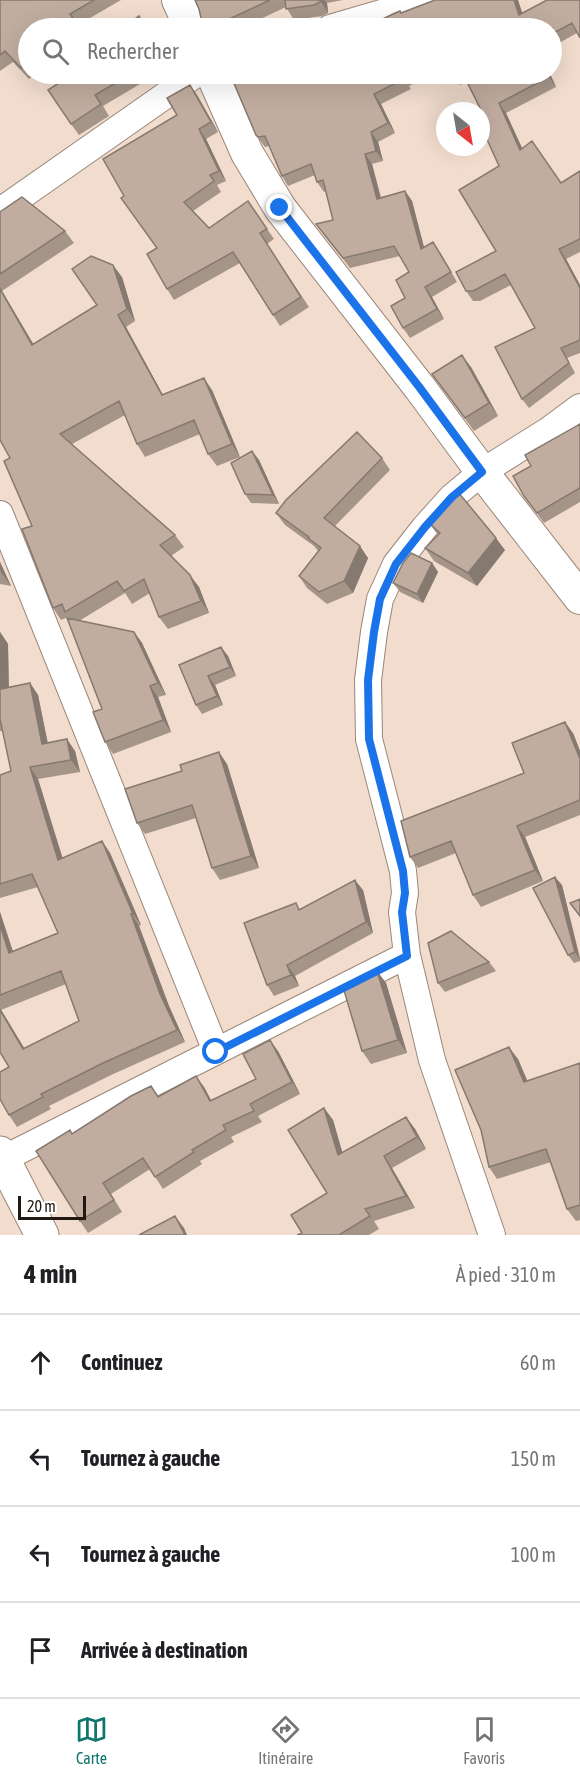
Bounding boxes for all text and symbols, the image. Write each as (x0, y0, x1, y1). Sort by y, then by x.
search box (18, 18, 562, 84)
icon: search (39, 35, 72, 68)
text: Rechercher (87, 38, 178, 64)
north arrow (436, 102, 490, 156)
route end (266, 194, 292, 220)
route start (202, 1038, 228, 1064)
scale bar (18, 1193, 86, 1220)
text: 20 m (27, 1197, 56, 1215)
text: 4 min (24, 1259, 77, 1289)
text: À pied · 310 m (456, 1263, 556, 1286)
icon: ahead (24, 1346, 57, 1379)
text: Continuez (81, 1349, 163, 1375)
text: 60 m (520, 1351, 556, 1374)
icon: left (24, 1442, 57, 1475)
text: Tournez à gauche (81, 1445, 220, 1471)
text: 150 m (511, 1447, 556, 1470)
icon: left (24, 1538, 57, 1571)
text: Tournez à gauche (81, 1541, 220, 1567)
text: 100 m (511, 1543, 556, 1566)
icon: arrive (24, 1634, 57, 1667)
text: Arrivée à destination (81, 1637, 248, 1663)
tab: Carte (75, 1713, 108, 1767)
tab: Itinéraire (258, 1713, 313, 1767)
tab: Favoris (463, 1713, 505, 1767)

